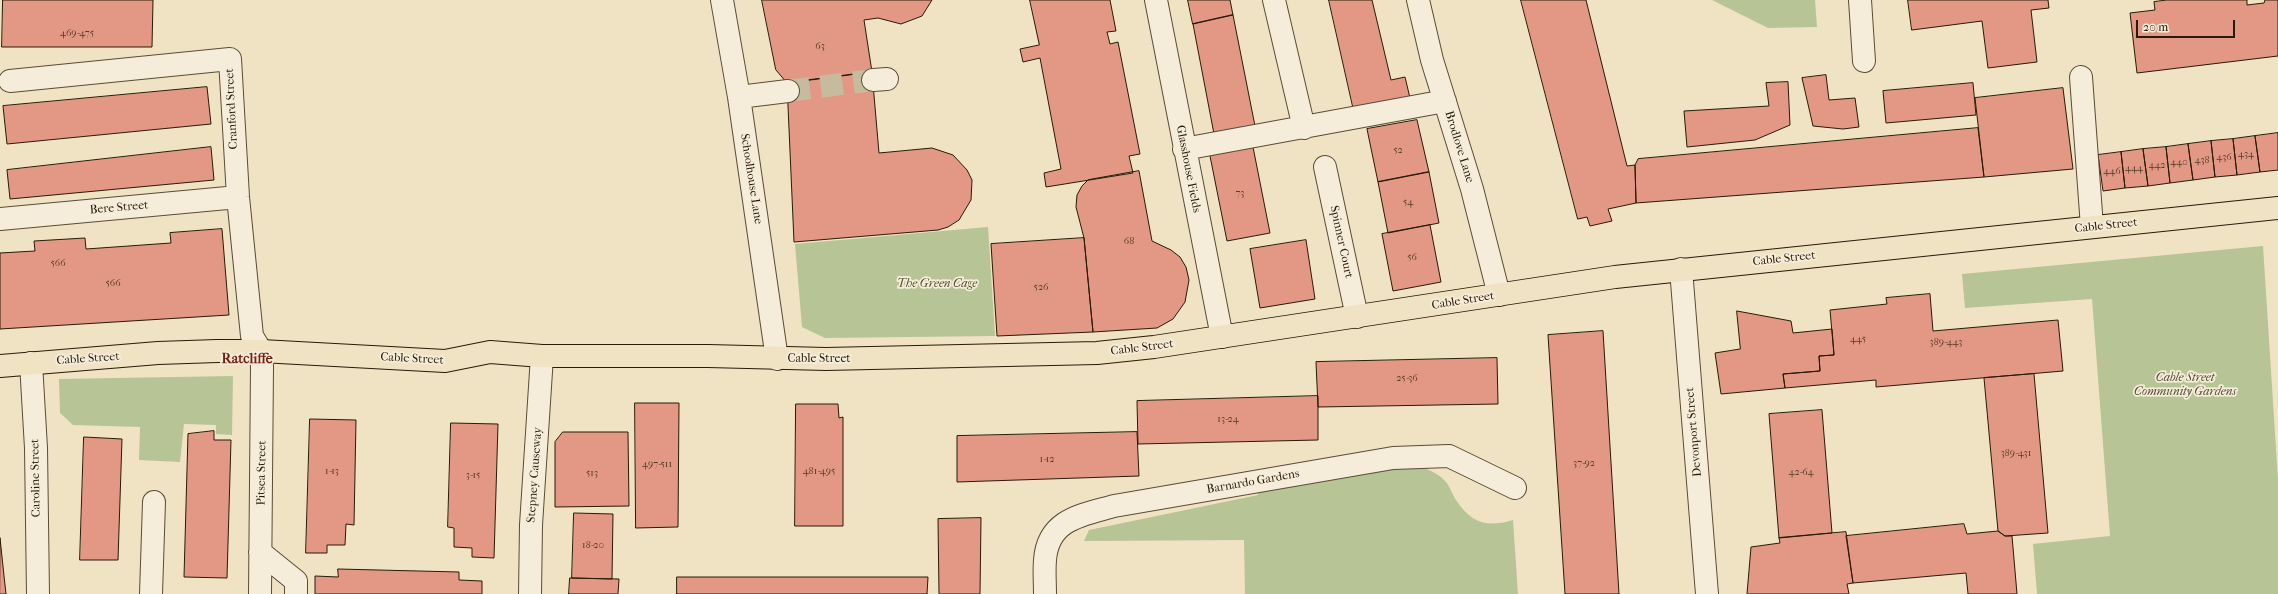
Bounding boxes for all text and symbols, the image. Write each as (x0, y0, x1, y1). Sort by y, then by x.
scale bar (2138, 12, 2237, 38)
text: 20 m (2143, 20, 2168, 34)
house number: 469-475 (60, 28, 94, 40)
house number: 63 (815, 41, 825, 53)
street label: Cranford Street (223, 68, 241, 150)
street label: Brodlove Lane (1441, 109, 1477, 185)
street label: Glasshouse Fields (1172, 124, 1204, 214)
street label: Schoolhouse Lane (737, 133, 765, 225)
house number: 52 (1393, 145, 1403, 157)
house number: 434 (2238, 149, 2254, 161)
house number: 436 (2216, 152, 2232, 164)
house number: 438 (2194, 155, 2210, 167)
house number: 440 (2170, 157, 2188, 169)
house number: 442 (2148, 160, 2166, 172)
house number: 444 (2125, 163, 2143, 175)
house number: 446 (2103, 166, 2121, 178)
house number: 73 (1236, 188, 1244, 200)
house number: 54 (1403, 197, 1413, 209)
street label: Bere Street (89, 198, 149, 218)
street label: Spinner Court (1326, 204, 1356, 280)
street label: Cable Street (2074, 216, 2138, 236)
house number: 68 (1124, 236, 1134, 248)
street label: Cable Street (1752, 249, 1816, 269)
house number: 56 (1407, 252, 1417, 264)
house number: 566 (50, 258, 66, 270)
park label: The Green Cage (897, 277, 977, 291)
house number: 566 (105, 278, 121, 290)
house number: 526 (1034, 282, 1048, 294)
street label: Cable Street (1431, 289, 1495, 313)
house number: 445 (1850, 334, 1866, 346)
street label: Cable Street (1110, 337, 1174, 359)
house number: 389-443 (1930, 337, 1962, 349)
street label: Cable Street (56, 350, 120, 368)
street label: Cable Street (380, 350, 444, 368)
district label: Ratcliffe (221, 352, 273, 368)
street label: Cable Street (787, 352, 851, 366)
park label: Cable Street Community Gardens (2134, 371, 2236, 399)
house number: 25-36 (1396, 373, 1418, 385)
street label: Devonport Street (1683, 387, 1705, 477)
house number: 13-24 (1217, 414, 1239, 426)
street label: Stepney Causeway (524, 427, 546, 523)
street label: Caroline Street (28, 439, 44, 517)
street label: Pitsea Street (254, 440, 270, 506)
house number: 389-431 (2001, 448, 2031, 460)
house number: 1-12 (1040, 454, 1054, 466)
house number: 37-92 (1573, 458, 1595, 470)
house number: 497-511 (642, 459, 672, 471)
house number: 1-13 (325, 466, 339, 478)
house number: 481-495 (803, 466, 835, 478)
street label: Barnardo Gardens (1205, 467, 1301, 497)
house number: 42-64 (1789, 467, 1813, 479)
house number: 513 (586, 468, 598, 480)
house number: 3-15 (466, 470, 480, 482)
house number: 18-20 (582, 540, 604, 552)

